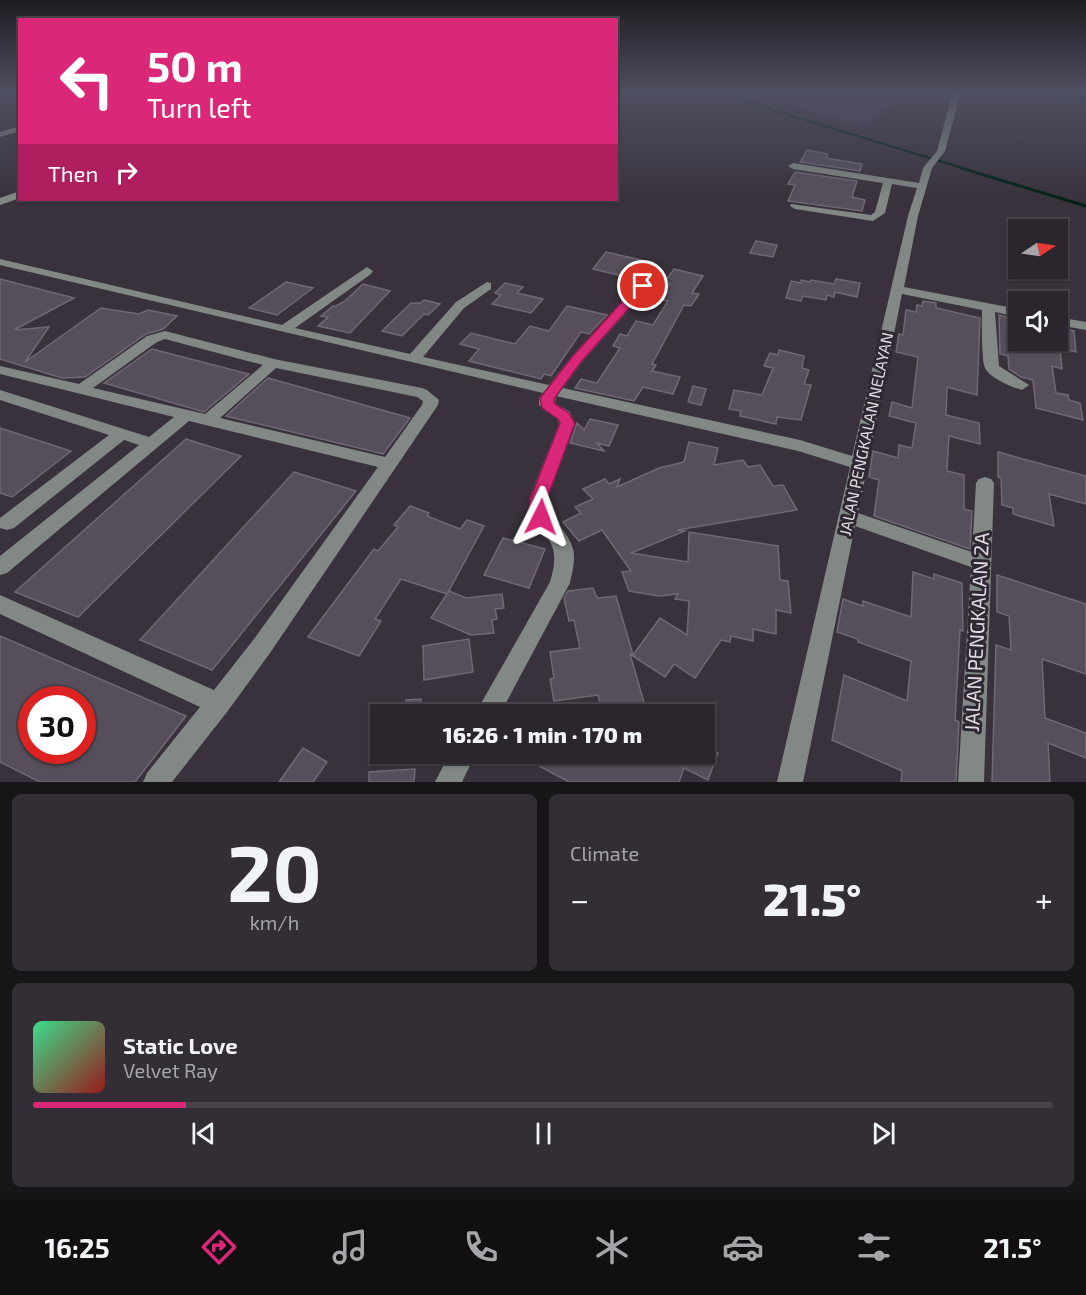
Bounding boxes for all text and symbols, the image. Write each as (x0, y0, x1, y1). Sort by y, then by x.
text: 50 m (147, 40, 243, 90)
icon: left (48, 42, 126, 120)
text: Turn left (147, 91, 251, 123)
icon: right (110, 156, 143, 189)
text: Then (48, 160, 98, 186)
north arrow (1008, 219, 1068, 279)
map controls (1008, 219, 1068, 351)
pin (617, 260, 668, 311)
icon: arrive (626, 269, 659, 302)
button: sound (1008, 291, 1068, 351)
street label: JALAN PENGKALAN NELAYAN (835, 330, 896, 537)
position arrow (509, 485, 573, 549)
street label: JALAN PENGKALAN 2A (959, 531, 993, 732)
speed limit sign: 30 (18, 686, 96, 764)
text: 16:26 · 1 min · 170 m (443, 721, 642, 747)
text: 20 (227, 824, 322, 918)
text: Climate (570, 841, 639, 865)
text: 21.5° (763, 871, 861, 925)
text: − (570, 879, 589, 919)
text: + (1035, 879, 1053, 919)
text: km/h (250, 910, 299, 934)
text: Static Love (123, 1032, 238, 1058)
text: Velvet Ray (123, 1058, 218, 1082)
icon: previous (187, 1117, 220, 1150)
icon: pause (527, 1117, 560, 1150)
icon: next (867, 1117, 900, 1150)
icon: directions (198, 1226, 240, 1268)
icon: music (329, 1226, 371, 1268)
icon: phone (460, 1226, 502, 1268)
icon: climate (591, 1226, 633, 1268)
icon: car (722, 1226, 764, 1268)
icon: filters (853, 1226, 895, 1268)
text: 16:25 (44, 1231, 110, 1263)
text: 21.5° (983, 1231, 1041, 1263)

